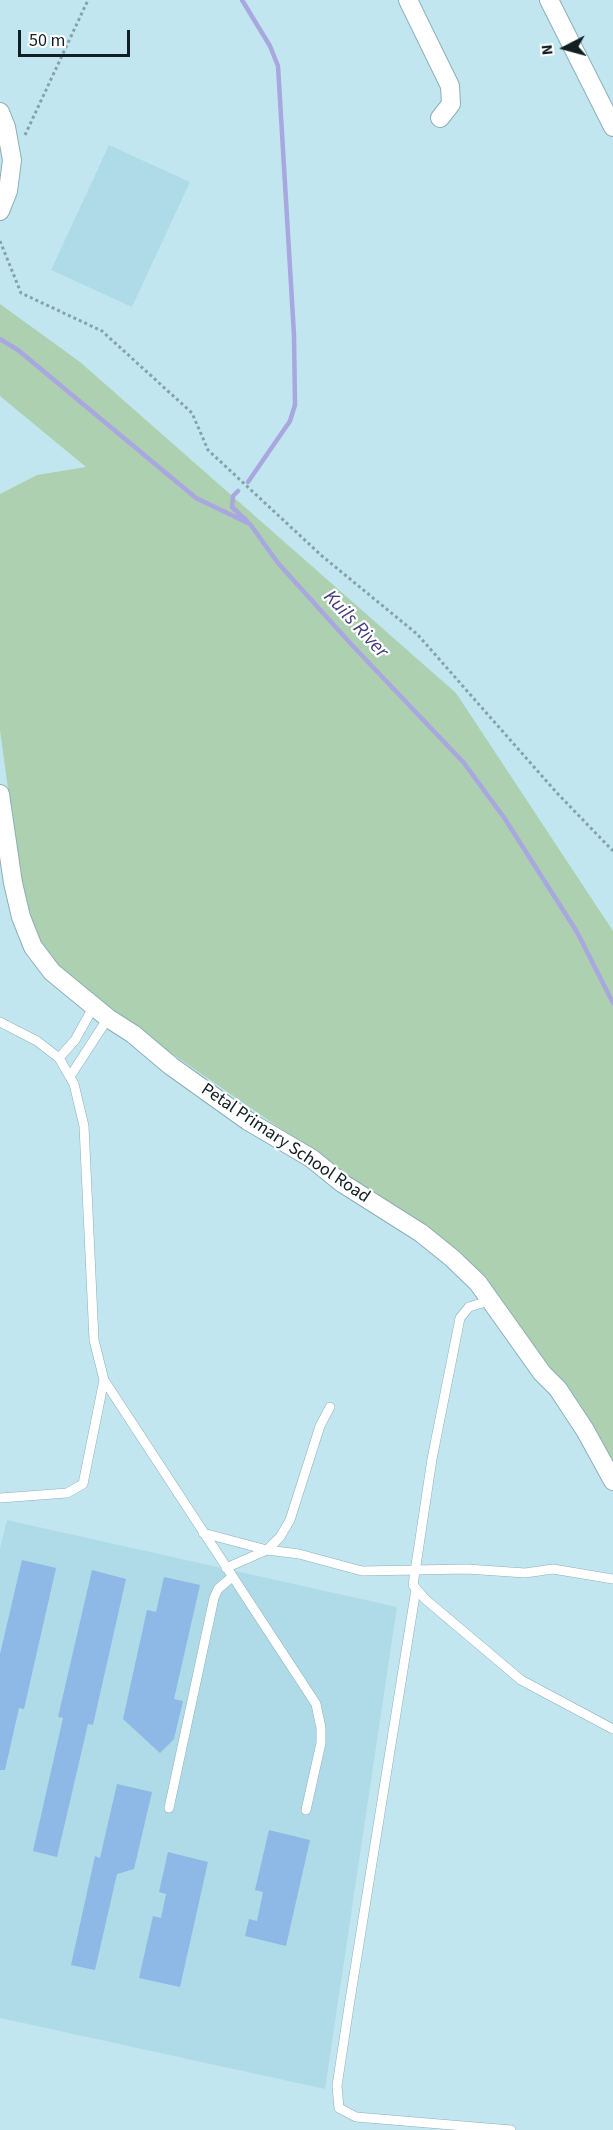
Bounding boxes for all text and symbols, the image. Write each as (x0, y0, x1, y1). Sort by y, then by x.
scale bar (21, 18, 134, 56)
north arrow (535, 18, 595, 78)
text: 50 m (29, 28, 65, 53)
text: N (536, 43, 559, 56)
water label: Kuils River (318, 586, 392, 664)
street label: Petal Primary School Road (196, 1079, 374, 1209)

